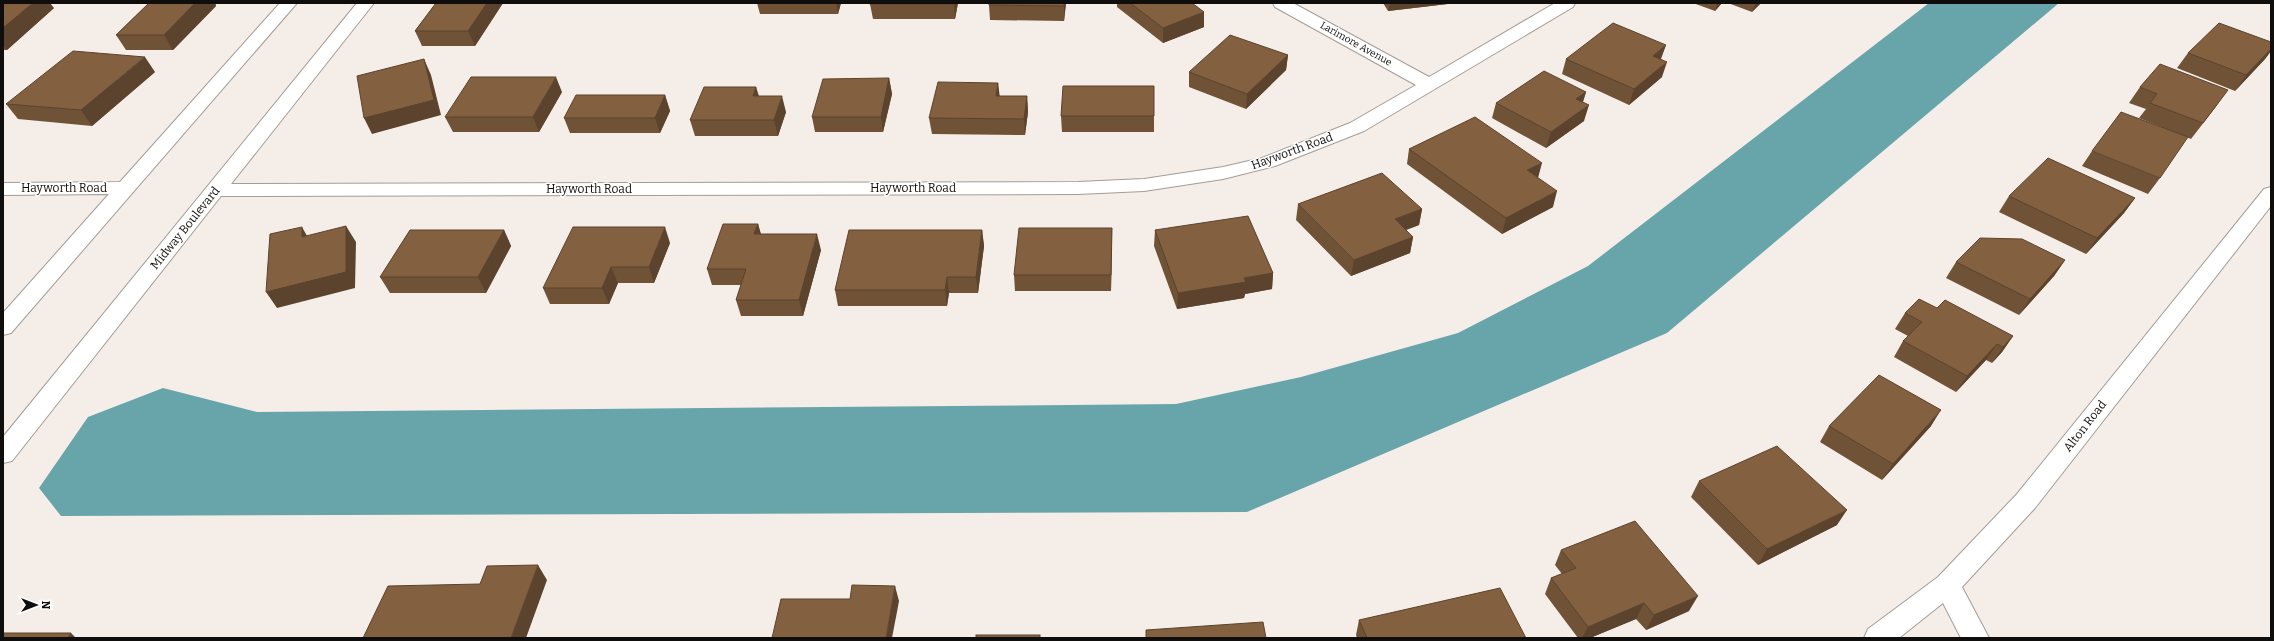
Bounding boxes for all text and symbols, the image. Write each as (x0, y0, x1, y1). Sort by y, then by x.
street label: Larimore Avenue (1318, 19, 1394, 69)
street label: Hayworth Road (1249, 130, 1335, 172)
street label: Hayworth Road (21, 181, 107, 195)
street label: Hayworth Road (870, 181, 956, 195)
street label: Hayworth Road (546, 182, 632, 196)
street label: Midway Boulevard (147, 184, 223, 272)
street label: Alton Road (2061, 398, 2109, 454)
north arrow (16, 585, 56, 625)
text: N (39, 601, 52, 610)

